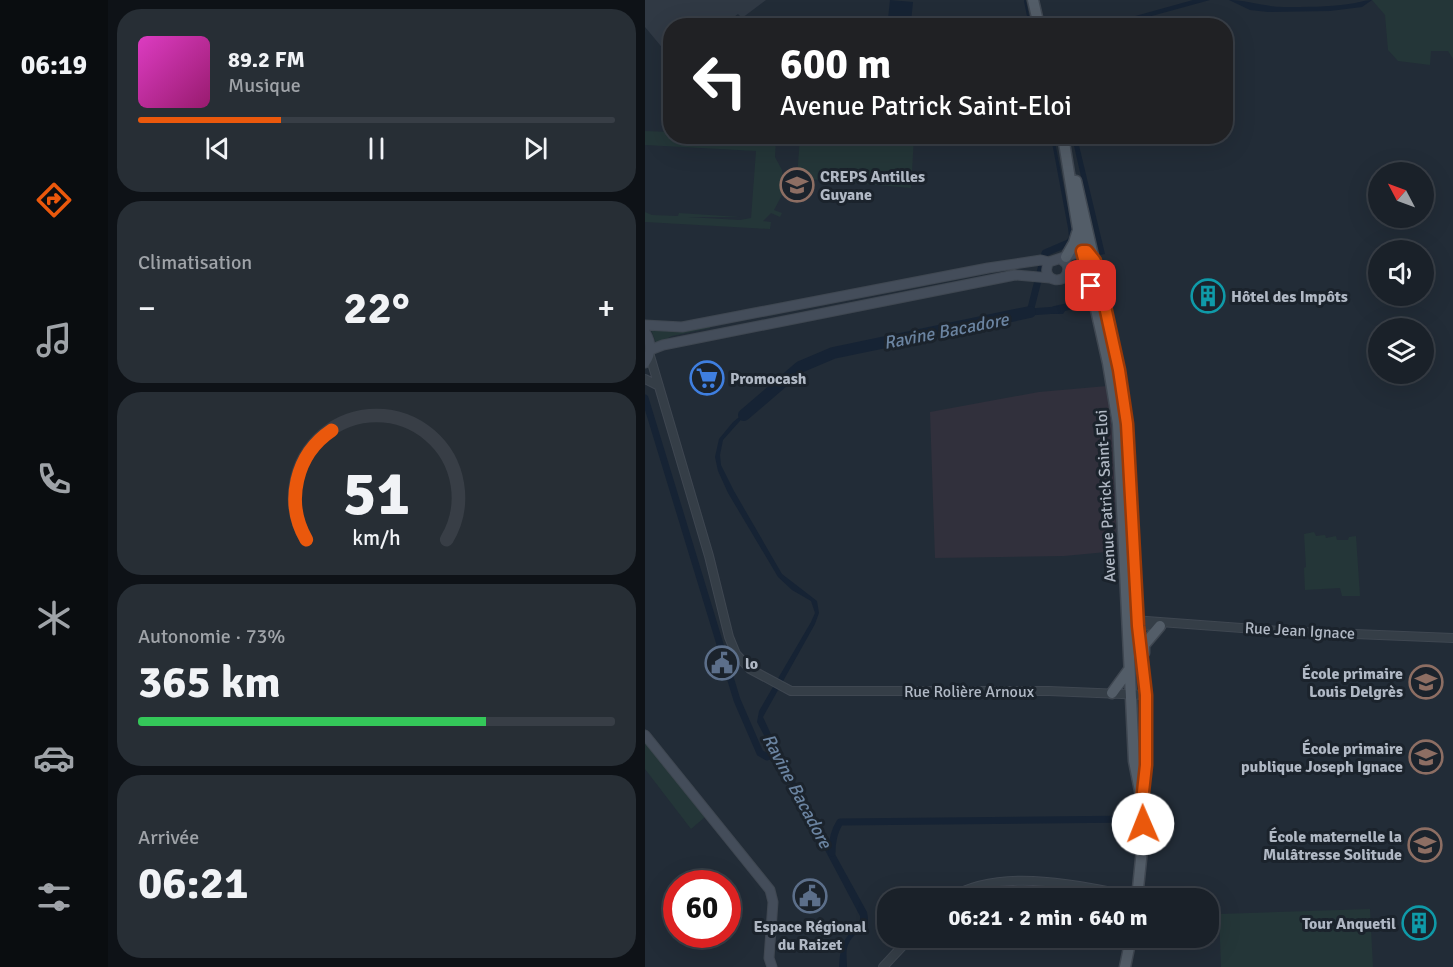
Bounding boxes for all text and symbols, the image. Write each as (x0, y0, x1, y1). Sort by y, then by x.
text: 600 m (780, 39, 891, 90)
icon: left (681, 42, 759, 120)
text: 89.2 FM (228, 46, 305, 73)
text: 06:19 (21, 49, 87, 82)
text: Musique (228, 73, 301, 98)
text: Avenue Patrick Saint-Eloi (780, 90, 1072, 123)
icon: previous (201, 132, 234, 165)
icon: pause (360, 132, 393, 165)
icon: next (519, 132, 552, 165)
north arrow (1368, 162, 1434, 228)
map controls (1368, 162, 1434, 384)
school or university icon: CREPS Antilles Guyane (779, 167, 815, 203)
place label: CREPS Antilles Guyane (820, 167, 925, 205)
icon: directions (33, 179, 75, 221)
button: sound (1368, 240, 1434, 306)
text: Climatisation (138, 250, 252, 275)
pin (1065, 260, 1116, 311)
icon: arrive (1074, 269, 1107, 302)
building icon: Hôtel des Impôts (1190, 278, 1226, 314)
text: 22° (343, 281, 410, 336)
place label: Hôtel des Impôts (1231, 287, 1348, 307)
text: − (138, 288, 156, 329)
text: + (597, 288, 615, 329)
water label: Ravine Bacadore (882, 308, 1011, 354)
button: layers (1368, 318, 1434, 384)
icon: music (33, 319, 75, 361)
supermarket icon: Promocash (689, 360, 725, 396)
place label: Promocash (730, 369, 807, 389)
street label: Avenue Patrick Saint-Eloi (1091, 409, 1121, 583)
text: 51 (343, 456, 410, 533)
icon: phone (33, 458, 75, 500)
text: km/h (352, 526, 401, 552)
icon: climate (33, 597, 75, 639)
street label: Rue Jean Ignace (1244, 618, 1356, 644)
text: Autonomie · 73% (138, 624, 285, 649)
public building icon: lo (704, 645, 740, 681)
place label: lo (745, 654, 758, 674)
text: 365 km (138, 655, 281, 710)
place label: École primaire Louis Delgrès (1302, 664, 1403, 702)
school or university icon: École primaire Louis Delgrès (1408, 664, 1444, 700)
street label: Rue Rolière Arnoux (904, 682, 1035, 702)
water label: Ravine Bacadore (758, 730, 837, 853)
icon: car (33, 737, 75, 779)
place label: École primaire publique Joseph Ignace (1241, 739, 1403, 777)
school or university icon: École primaire publique Joseph Ignace (1408, 739, 1444, 775)
position arrow (1111, 792, 1175, 856)
text: Arrivée (138, 825, 199, 850)
place label: École maternelle la Mulâtresse Solitude (1263, 827, 1402, 865)
school or university icon: École maternelle la Mulâtresse Solitude (1407, 827, 1443, 863)
text: 06:21 (138, 856, 248, 911)
speed limit sign: 60 (663, 870, 741, 948)
icon: filters (33, 876, 75, 918)
public building icon: Espace Régional du Raizet (792, 878, 828, 914)
text: 06:21 · 2 min · 640 m (948, 904, 1148, 931)
building icon: Tour Anquetil (1401, 905, 1437, 941)
place label: Tour Anquetil (1302, 914, 1396, 934)
place label: Espace Régional du Raizet (753, 917, 867, 955)

